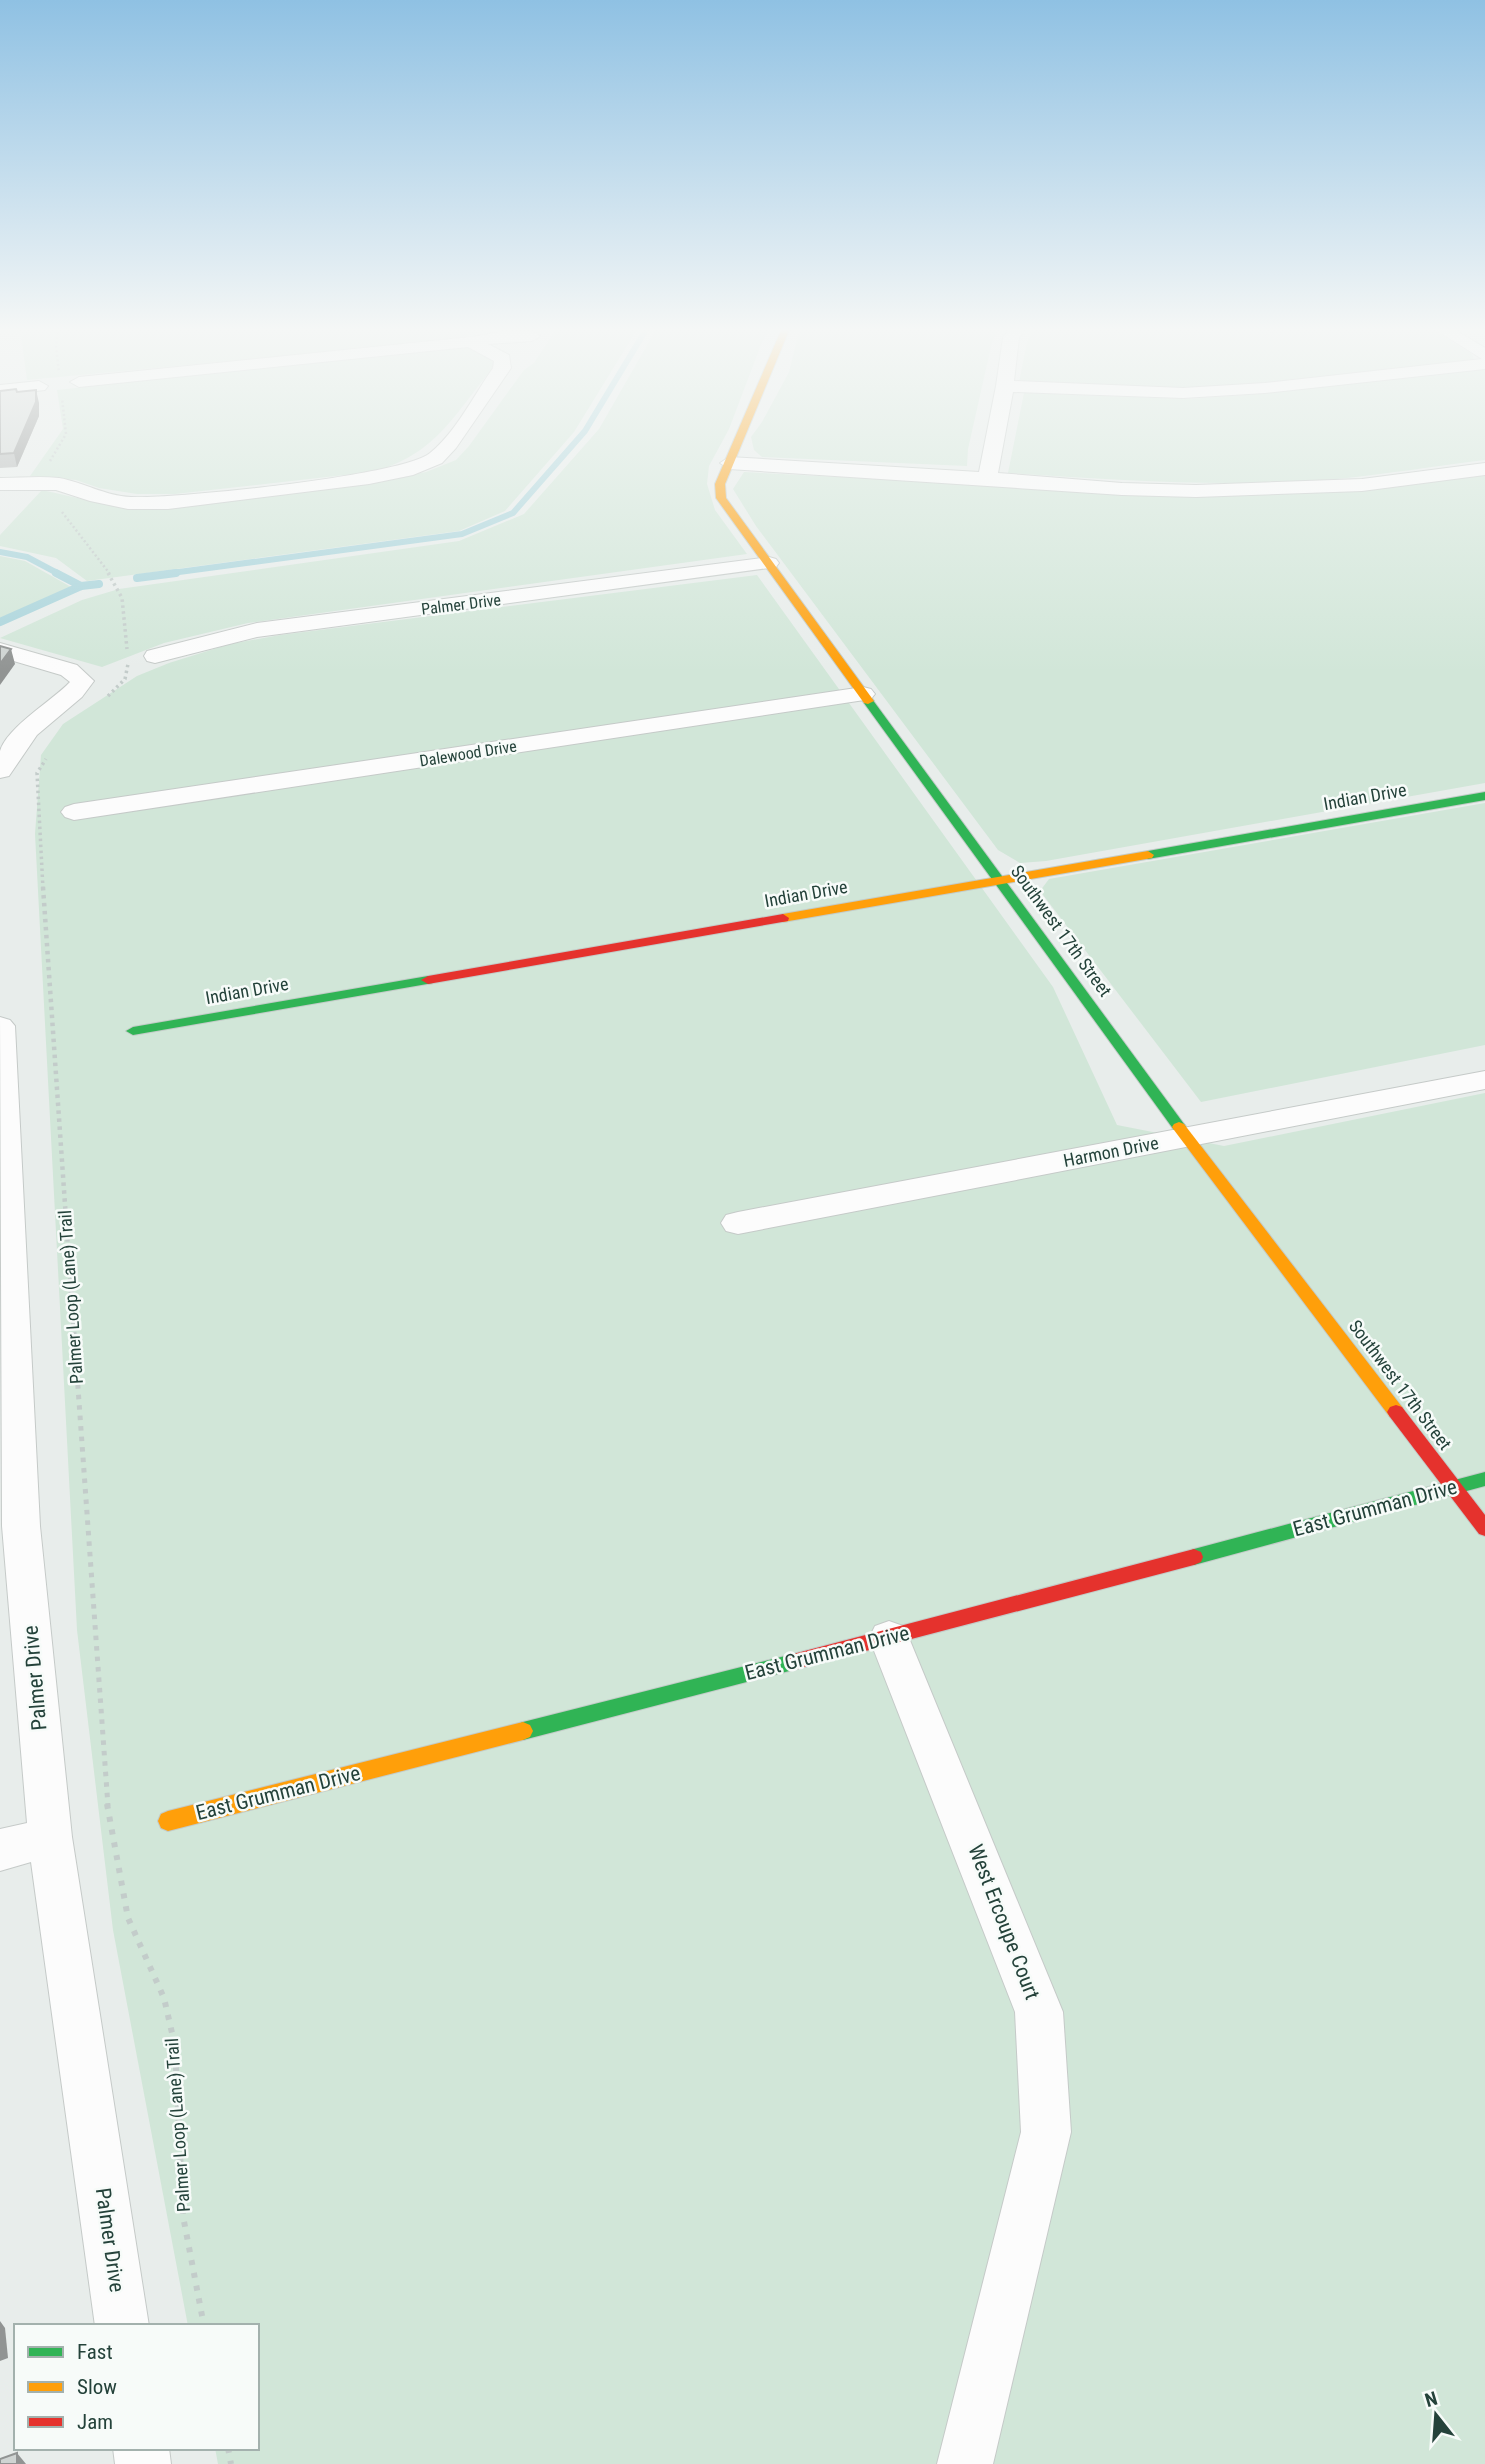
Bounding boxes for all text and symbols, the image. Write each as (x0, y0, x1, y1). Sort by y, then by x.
street label: Palmer Drive (420, 590, 502, 619)
street label: Dalewood Drive (418, 736, 518, 771)
street label: Indian Drive (1322, 779, 1408, 814)
street label: Southwest 17th Street (1007, 861, 1116, 1000)
street label: Indian Drive (763, 876, 849, 911)
street label: Indian Drive (204, 973, 290, 1008)
street label: Harmon Drive (1061, 1132, 1160, 1171)
street label: Palmer Loop (Lane) Trail (54, 1209, 88, 1385)
street label: Southwest 17th Street (1345, 1316, 1456, 1454)
street label: East Grumman Drive (1290, 1475, 1460, 1541)
street label: East Grumman Drive (742, 1621, 912, 1685)
street label: Palmer Drive (18, 1624, 52, 1731)
street label: East Grumman Drive (193, 1761, 363, 1825)
street label: West Ercoupe Court (963, 1841, 1045, 2003)
street label: Palmer Loop (Lane) Trail (161, 2037, 195, 2213)
street label: Palmer Drive (91, 2186, 129, 2294)
legend (14, 2324, 259, 2450)
text: Fast (77, 2340, 113, 2364)
text: Slow (77, 2375, 117, 2399)
north arrow (1401, 2380, 1471, 2450)
text: N (1422, 2387, 1440, 2412)
text: Jam (77, 2410, 113, 2434)

